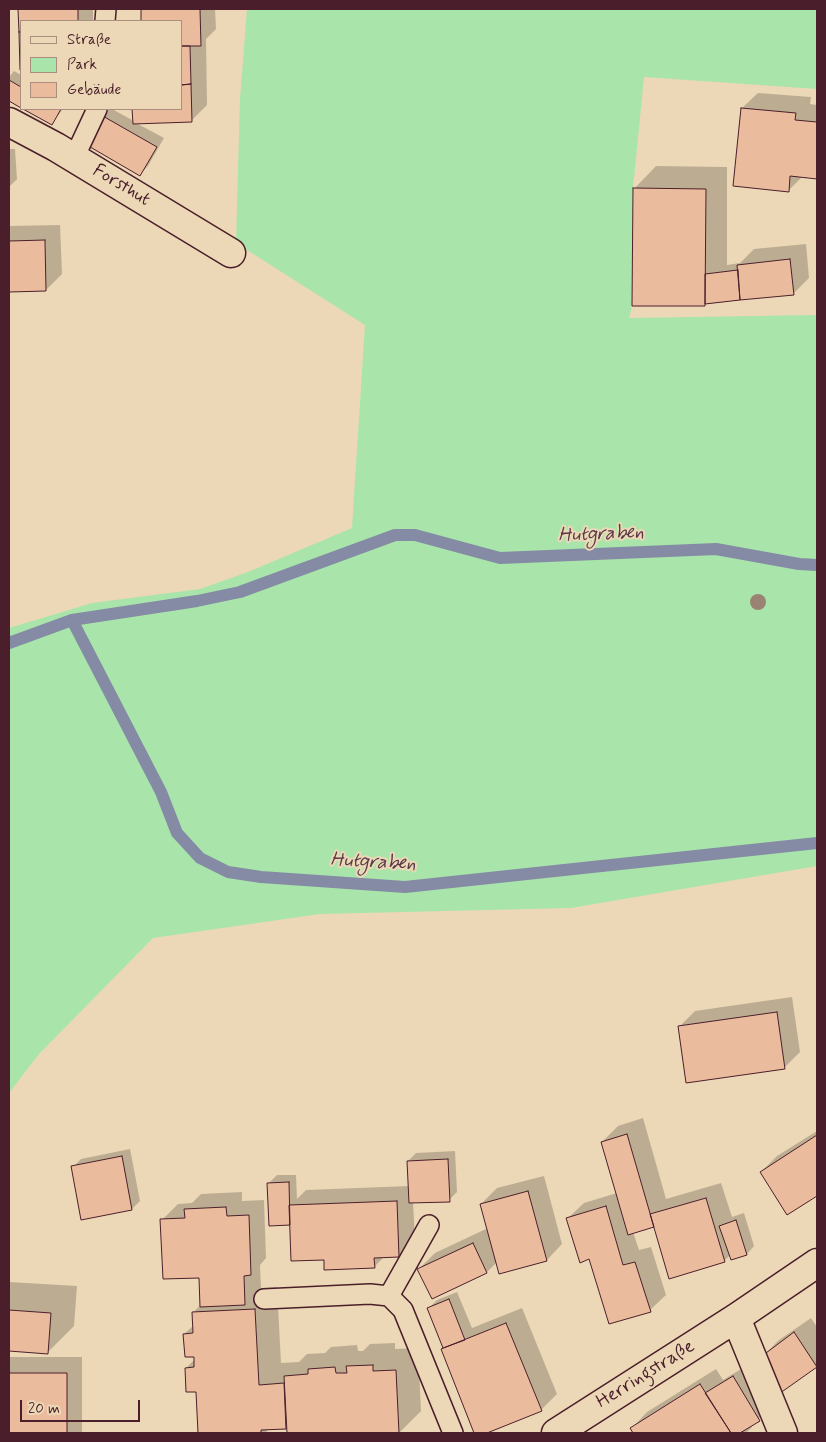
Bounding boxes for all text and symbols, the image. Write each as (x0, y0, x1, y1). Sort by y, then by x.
legend (20, 20, 182, 110)
text: Straße (67, 30, 111, 50)
text: Park (67, 55, 97, 75)
text: Gebäude (67, 80, 121, 100)
street label: Forsthut (88, 160, 154, 212)
water label: Hutgraben (558, 522, 644, 548)
water label: Hutgraben (330, 849, 416, 877)
street label: Herringstraße (593, 1336, 699, 1414)
scale bar (22, 1390, 142, 1422)
text: 20 m (28, 1399, 60, 1419)

